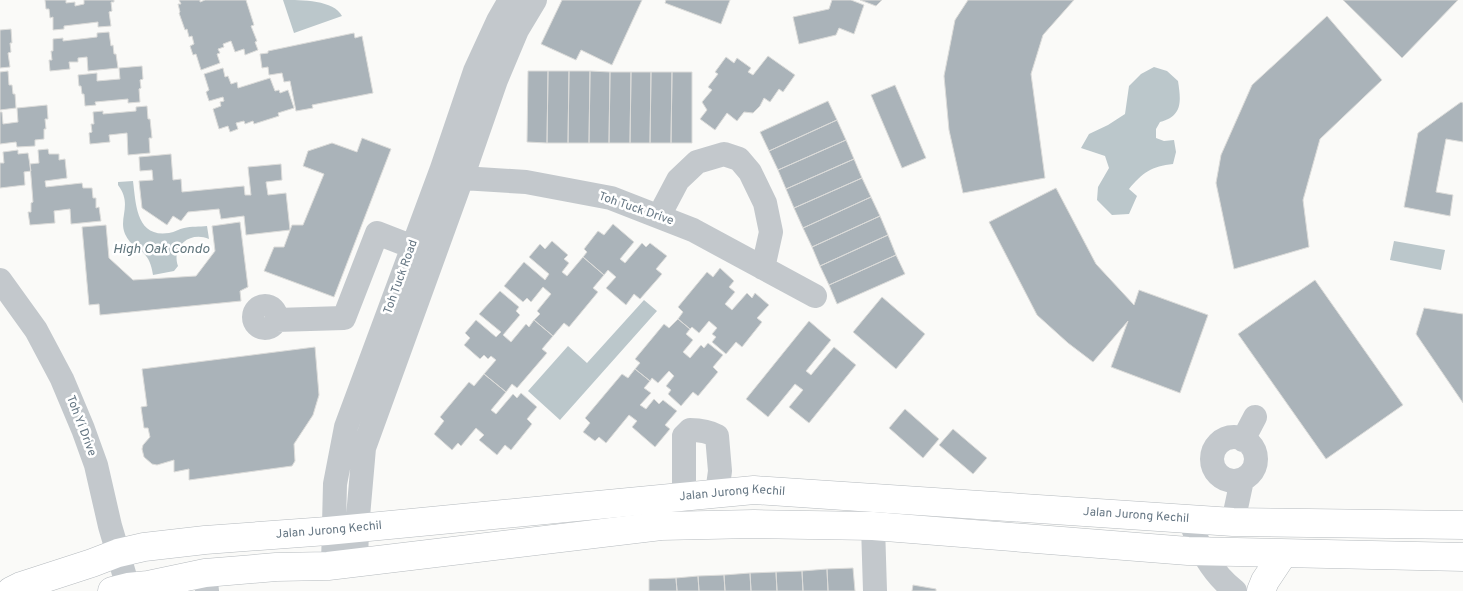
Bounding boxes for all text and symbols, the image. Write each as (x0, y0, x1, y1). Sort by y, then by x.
street label: Toh Tuck Drive (596, 189, 676, 229)
street label: Toh Tuck Road (380, 238, 422, 316)
water label: High Oak Condo (113, 241, 210, 258)
street label: Toh Yi Drive (62, 393, 100, 459)
street label: Jalan Jurong Kechil (678, 482, 786, 505)
street label: Jalan Jurong Kechil (1083, 504, 1190, 527)
street label: Jalan Jurong Kechil (275, 518, 383, 543)

